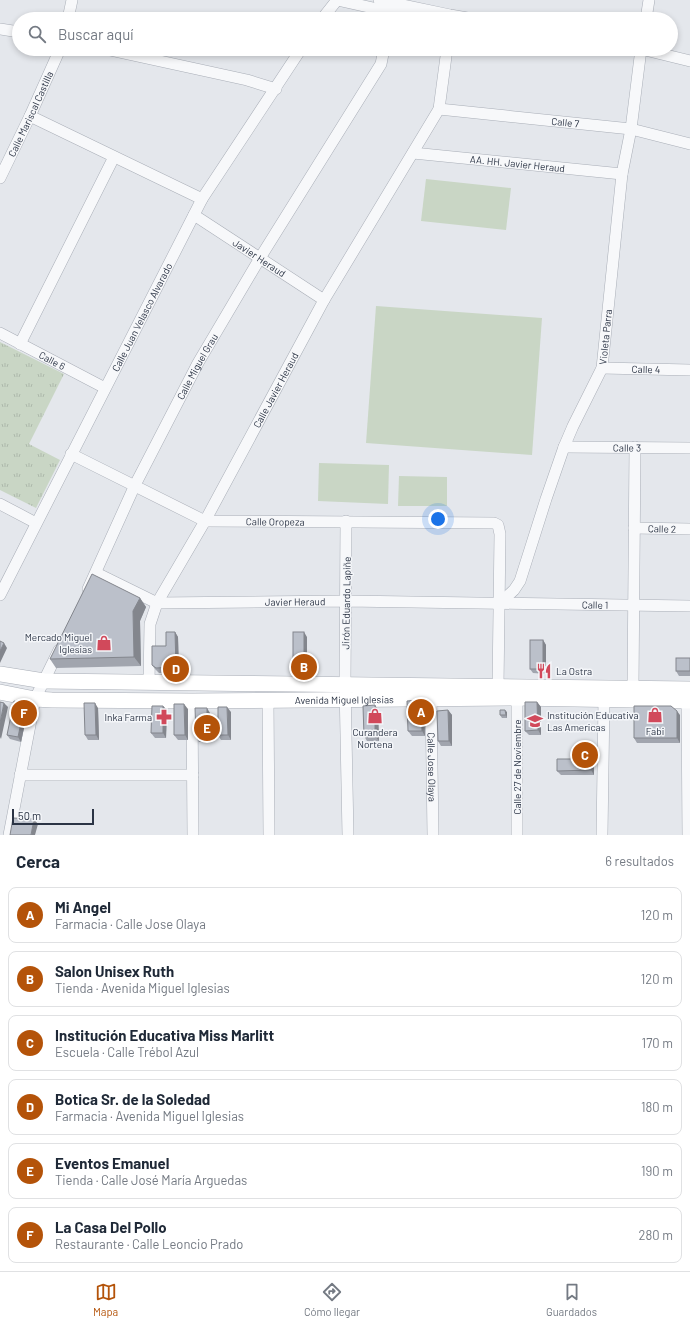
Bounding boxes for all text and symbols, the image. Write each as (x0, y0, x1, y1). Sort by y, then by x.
search box (12, 12, 678, 56)
icon: search (26, 23, 48, 45)
text: Buscar aquí (58, 25, 134, 43)
street label: Calle Mariscal Castilla (5, 69, 55, 159)
street label: Calle 7 (551, 115, 580, 130)
street label: AA. HH. Javier Heraud (469, 153, 566, 174)
street label: Javier Heraud (231, 236, 288, 279)
street label: Calle Juan Velasco Alvarado (109, 261, 174, 373)
street label: Violeta Parra (596, 309, 614, 365)
street label: Calle Miguel Grau (174, 331, 220, 401)
street label: Calle 6 (37, 349, 68, 372)
street label: Calle Javier Heraud (250, 350, 301, 430)
street label: Calle 4 (632, 363, 660, 375)
street label: Calle 3 (613, 441, 641, 454)
your location (428, 509, 448, 529)
street label: Calle Oropeza (246, 515, 305, 528)
street label: Calle 2 (648, 522, 676, 535)
street label: Jirón Eduardo Lapiñe (339, 557, 353, 649)
street label: Javier Heraud (265, 595, 325, 608)
street label: Calle 1 (582, 598, 608, 611)
place label: Mercado Miguel Iglesias (25, 631, 92, 655)
shop icon: Mercado Miguel Iglesias (95, 634, 113, 652)
pin: B (291, 652, 317, 682)
pin: D (163, 654, 189, 684)
restaurant icon: La Ostra (535, 662, 553, 680)
place label: La Ostra (556, 665, 592, 677)
street label: Avenida Miguel Iglesias (295, 693, 394, 706)
pin: A (408, 697, 434, 727)
pin: F (11, 698, 37, 728)
shop icon: Fabi (646, 706, 664, 724)
shop icon: Curandera Nortena (366, 707, 384, 725)
pharmacy icon: Inka Farma (155, 708, 173, 726)
place label: Institución Educativa Las Americas (547, 709, 639, 733)
place label: Inka Farma (105, 711, 152, 723)
school or university icon: Institución Educativa Las Americas (526, 712, 544, 730)
pin: E (194, 713, 220, 743)
street label: Calle 27 de Noviembre (511, 719, 523, 815)
place label: Fabi (646, 725, 664, 737)
place label: Curandera Nortena (353, 726, 398, 750)
street label: Calle Jose Olaya (425, 732, 439, 802)
pin: C (572, 740, 598, 770)
scale bar (12, 807, 94, 826)
text: 50 m (18, 809, 41, 822)
text: Cerca (16, 851, 60, 871)
text: 6 resultados (605, 853, 674, 869)
text: Mi Angel (55, 898, 111, 916)
text: A (26, 907, 34, 923)
text: 120 m (641, 907, 673, 923)
text: Farmacia · Calle Jose Olaya (55, 916, 206, 932)
text: Salon Unisex Ruth (55, 962, 174, 980)
text: B (26, 971, 34, 987)
text: 120 m (641, 971, 673, 987)
text: Tienda · Avenida Miguel Iglesias (55, 980, 230, 996)
text: Institución Educativa Miss Marlitt (55, 1026, 274, 1044)
text: C (26, 1035, 34, 1051)
text: 170 m (642, 1035, 673, 1051)
text: Escuela · Calle Trébol Azul (55, 1044, 199, 1060)
text: Botica Sr. de la Soledad (55, 1090, 210, 1108)
text: D (26, 1099, 34, 1115)
text: 180 m (641, 1099, 673, 1115)
text: Farmacia · Avenida Miguel Iglesias (55, 1108, 244, 1124)
text: Eventos Emanuel (55, 1154, 169, 1172)
text: E (26, 1163, 34, 1179)
text: 190 m (641, 1163, 673, 1179)
text: Tienda · Calle José María Arguedas (55, 1172, 247, 1188)
text: La Casa Del Pollo (55, 1218, 167, 1236)
text: F (26, 1227, 34, 1243)
text: 280 m (639, 1227, 673, 1243)
text: Restaurante · Calle Leoncio Prado (55, 1236, 243, 1252)
tab: Mapa (93, 1281, 118, 1318)
tab: Cómo llegar (304, 1281, 360, 1318)
tab: Guardados (546, 1281, 597, 1318)

